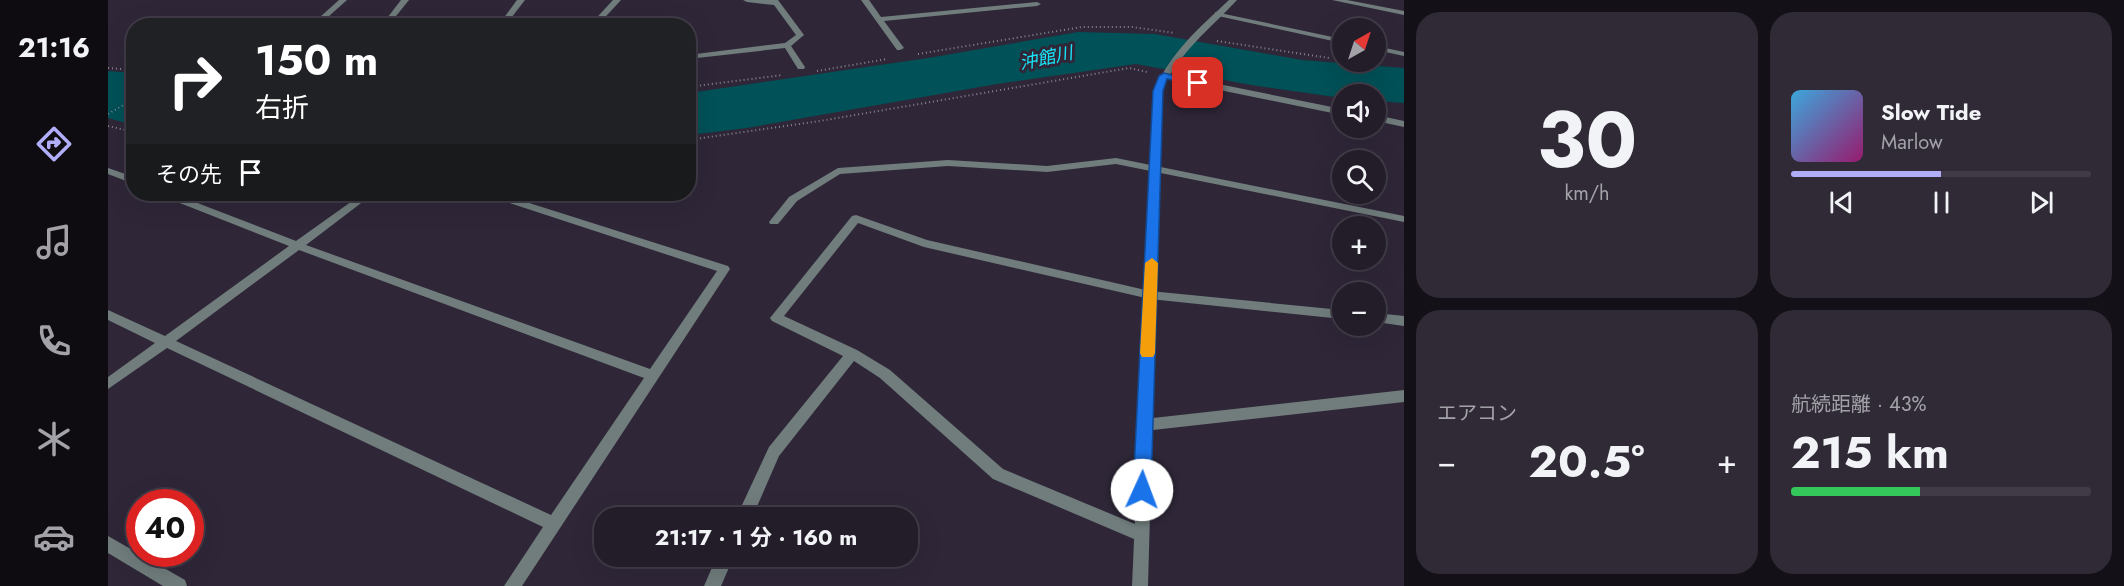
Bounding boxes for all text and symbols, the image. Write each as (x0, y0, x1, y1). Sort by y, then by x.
north arrow (1332, 18, 1386, 72)
map controls (1332, 18, 1386, 336)
text: 21:16 (18, 28, 90, 67)
text: 150 m (255, 30, 378, 91)
water label: 沖館川 (1017, 39, 1077, 76)
icon: right (156, 42, 234, 120)
pin (1172, 57, 1223, 108)
icon: arrive (1181, 66, 1214, 99)
button: sound (1332, 84, 1386, 138)
text: 30 (1537, 84, 1637, 196)
text: 右折 (255, 88, 309, 127)
text: Slow Tide (1881, 96, 1981, 128)
icon: directions (33, 123, 75, 165)
text: Marlow (1881, 128, 1943, 157)
button: search (1332, 150, 1386, 204)
icon: arrive (234, 156, 267, 189)
text: その先 (156, 158, 222, 190)
text: km/h (1564, 179, 1610, 208)
icon: previous (1825, 186, 1858, 219)
icon: pause (1925, 186, 1958, 219)
icon: next (2025, 186, 2058, 219)
button: + (1332, 216, 1386, 270)
icon: music (33, 221, 75, 263)
button: − (1332, 282, 1386, 336)
icon: phone (33, 320, 75, 362)
text: 航続距離 · 43% (1791, 390, 1927, 419)
text: エアコン (1437, 399, 1517, 428)
icon: climate (33, 418, 75, 460)
text: 215 km (1791, 420, 1949, 485)
text: 20.5° (1528, 429, 1645, 494)
text: − (1437, 438, 1456, 485)
text: + (1717, 438, 1737, 485)
position arrow (1110, 458, 1174, 522)
speed limit sign: 40 (126, 489, 204, 567)
icon: car (33, 516, 75, 558)
text: 21:17 · 1 分 · 160 m (655, 521, 857, 553)

